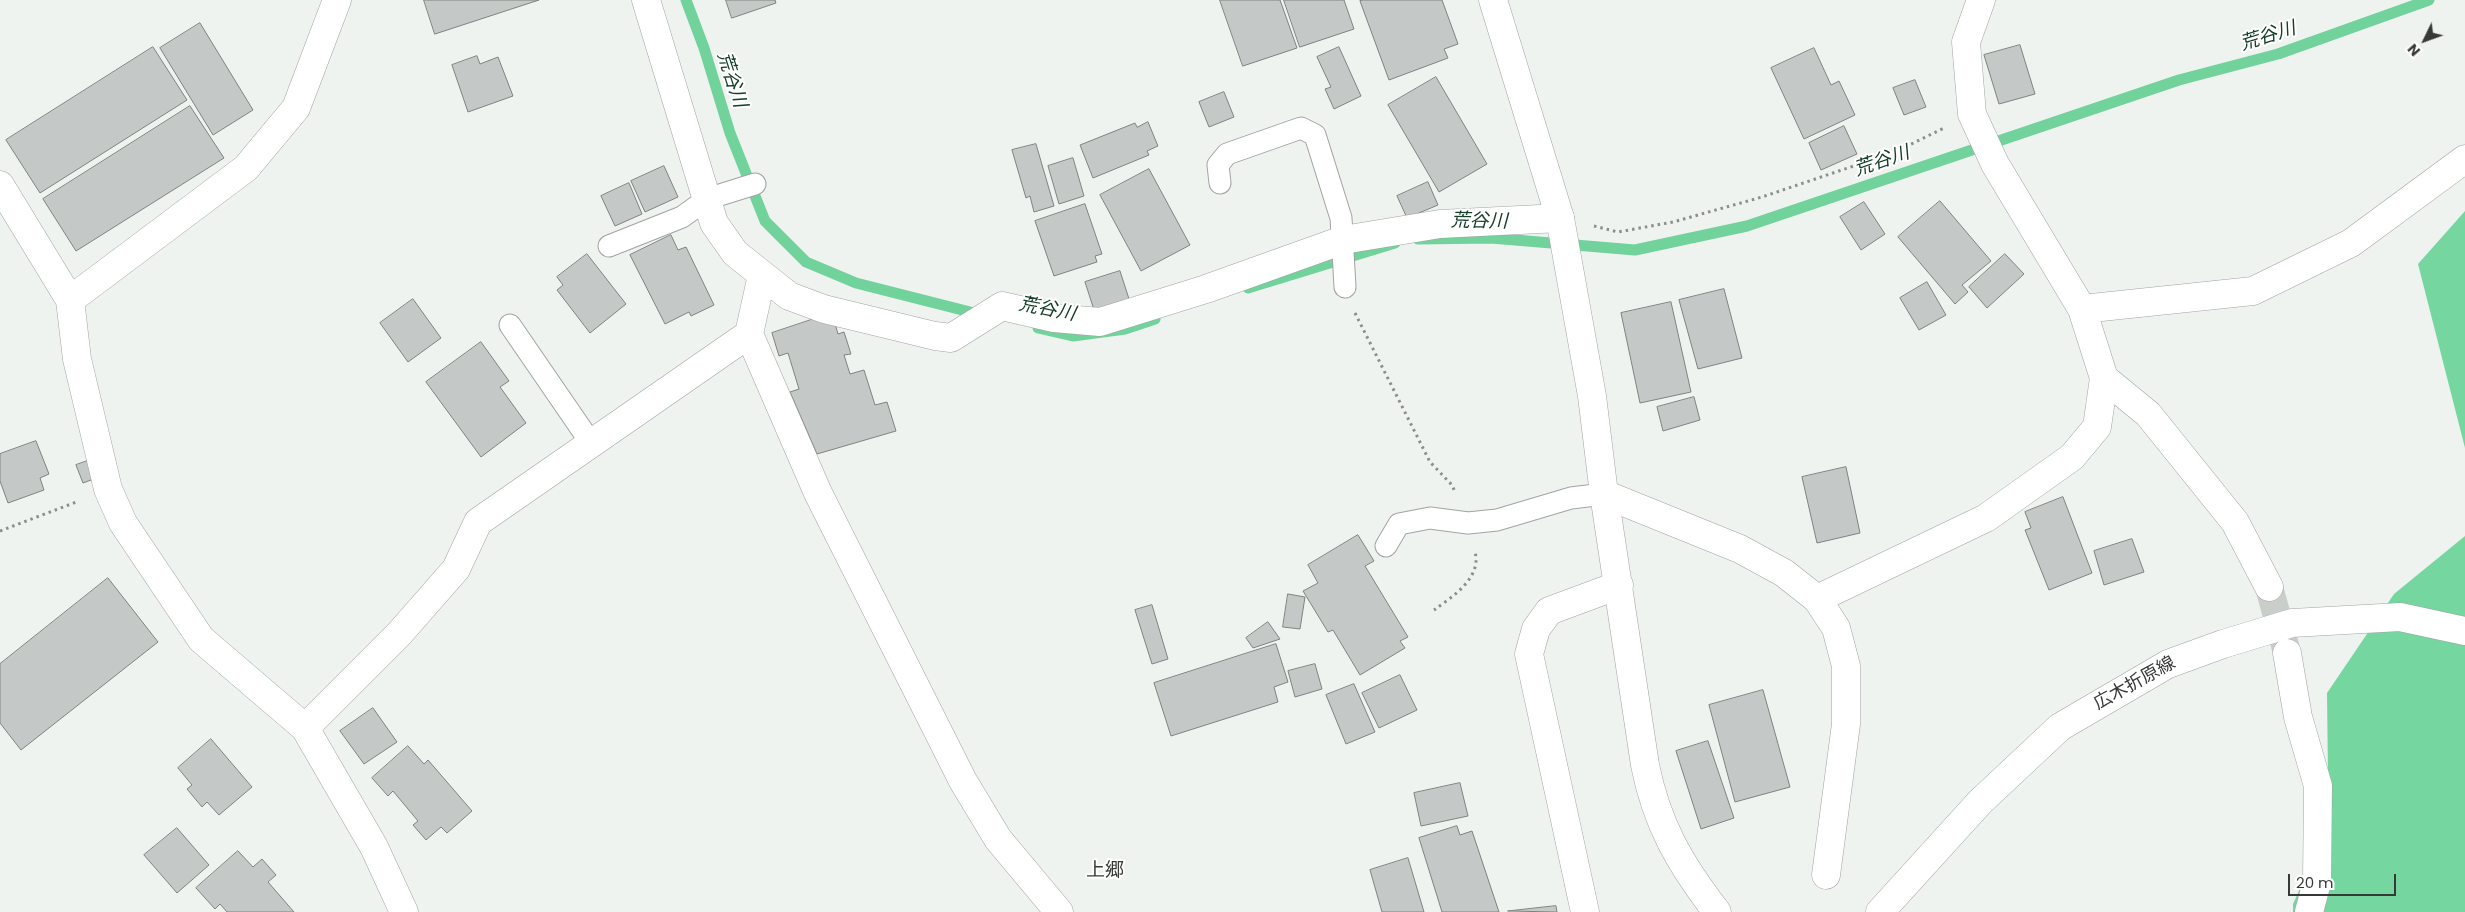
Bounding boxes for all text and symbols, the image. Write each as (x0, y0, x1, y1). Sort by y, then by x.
north arrow (2400, 15, 2450, 65)
water label: 荒谷川 (2237, 18, 2299, 56)
text: N (2403, 39, 2425, 61)
water label: 荒谷川 (711, 49, 751, 111)
water label: 荒谷川 (1851, 142, 1913, 182)
water label: 荒谷川 (1450, 210, 1508, 234)
water label: 荒谷川 (1017, 293, 1077, 327)
street label: 広木折原線 (2090, 653, 2180, 715)
district label: 上郷 (1086, 860, 1124, 882)
scale bar (2290, 864, 2398, 896)
text: 20 m (2296, 872, 2334, 893)

